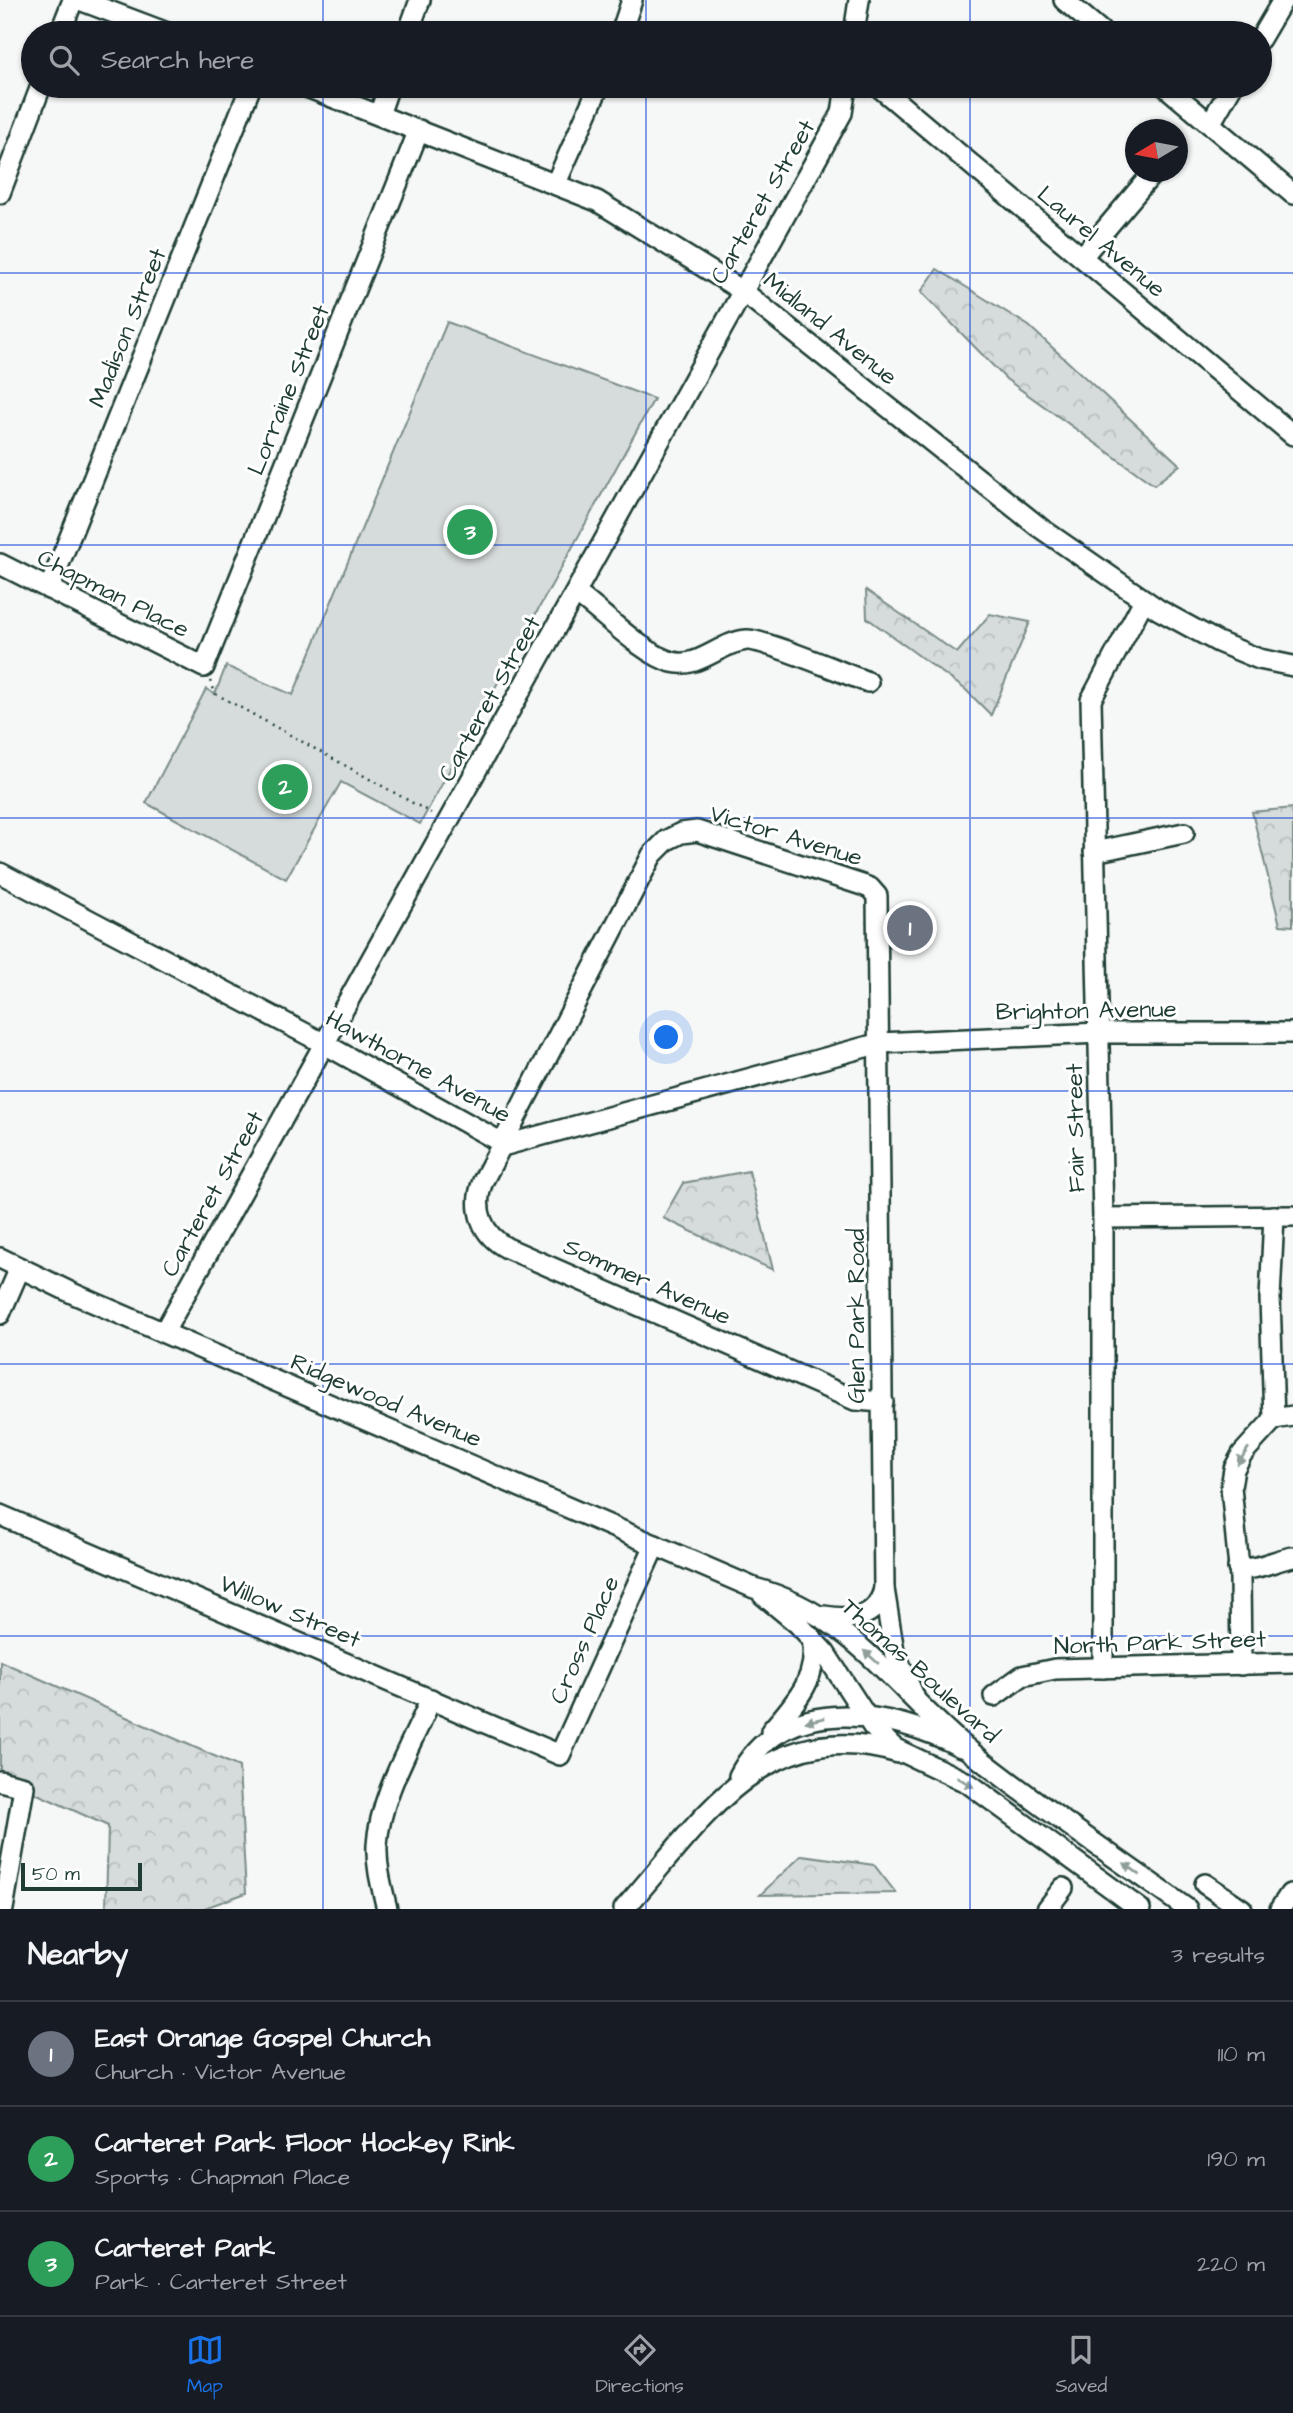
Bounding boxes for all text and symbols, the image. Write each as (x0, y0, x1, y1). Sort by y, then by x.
search box (21, 21, 1272, 98)
icon: search (45, 41, 83, 79)
text: Search here (101, 42, 254, 78)
street label: Carteret Street (702, 113, 824, 290)
north arrow (1125, 119, 1188, 182)
street label: Laurel Avenue (1029, 178, 1173, 306)
street label: Madison Street (81, 243, 176, 413)
street label: Midland Avenue (756, 264, 904, 394)
street label: Lorraine Street (239, 299, 339, 480)
pin: 3 (447, 506, 493, 558)
street label: Chapman Place (31, 541, 195, 647)
street label: Carteret Street (430, 610, 550, 788)
pin: 2 (262, 761, 308, 813)
street label: Victor Avenue (706, 797, 866, 875)
pin: 1 (887, 902, 933, 954)
street label: Brighton Avenue (995, 992, 1177, 1031)
street label: Hawthorne Avenue (319, 1002, 517, 1132)
your location (649, 1020, 683, 1054)
street label: Fair Street (1058, 1063, 1094, 1193)
street label: Carteret Street (153, 1105, 273, 1283)
street label: Glen Park Road (840, 1228, 874, 1404)
street label: Sommer Avenue (558, 1230, 736, 1334)
street label: Ridgewood Avenue (285, 1345, 487, 1458)
one-way arrow (1236, 1446, 1249, 1466)
street label: Willow Street (214, 1567, 366, 1657)
street label: Cross Place (542, 1571, 628, 1709)
street label: Thomas Boulevard (833, 1591, 1007, 1751)
street label: North Park Street (1053, 1622, 1267, 1664)
one-way arrow (862, 1650, 879, 1666)
one-way arrow (804, 1714, 826, 1725)
one-way arrow (955, 1775, 975, 1788)
scale bar (21, 1860, 142, 1892)
text: 50 m (32, 1861, 80, 1888)
one-way arrow (1123, 1862, 1141, 1876)
text: Nearby (28, 1934, 128, 1976)
text: 3 results (1171, 1939, 1265, 1971)
text: East Orange Gospel Church (95, 2020, 430, 2056)
text: 1 (50, 2038, 52, 2070)
text: 110 m (1217, 2038, 1265, 2070)
text: Church · Victor Avenue (95, 2056, 346, 2088)
text: Carteret Park Floor Hockey Rink (95, 2125, 515, 2161)
text: 2 (44, 2143, 58, 2175)
text: 190 m (1207, 2143, 1265, 2175)
text: Sports · Chapman Place (95, 2161, 350, 2193)
text: Carteret Park (95, 2230, 275, 2266)
text: 3 (45, 2248, 57, 2280)
text: 220 m (1197, 2248, 1265, 2280)
text: Park · Carteret Street (95, 2266, 347, 2298)
tab: Map (186, 2331, 224, 2400)
tab: Directions (595, 2331, 684, 2400)
tab: Saved (1055, 2331, 1107, 2400)

